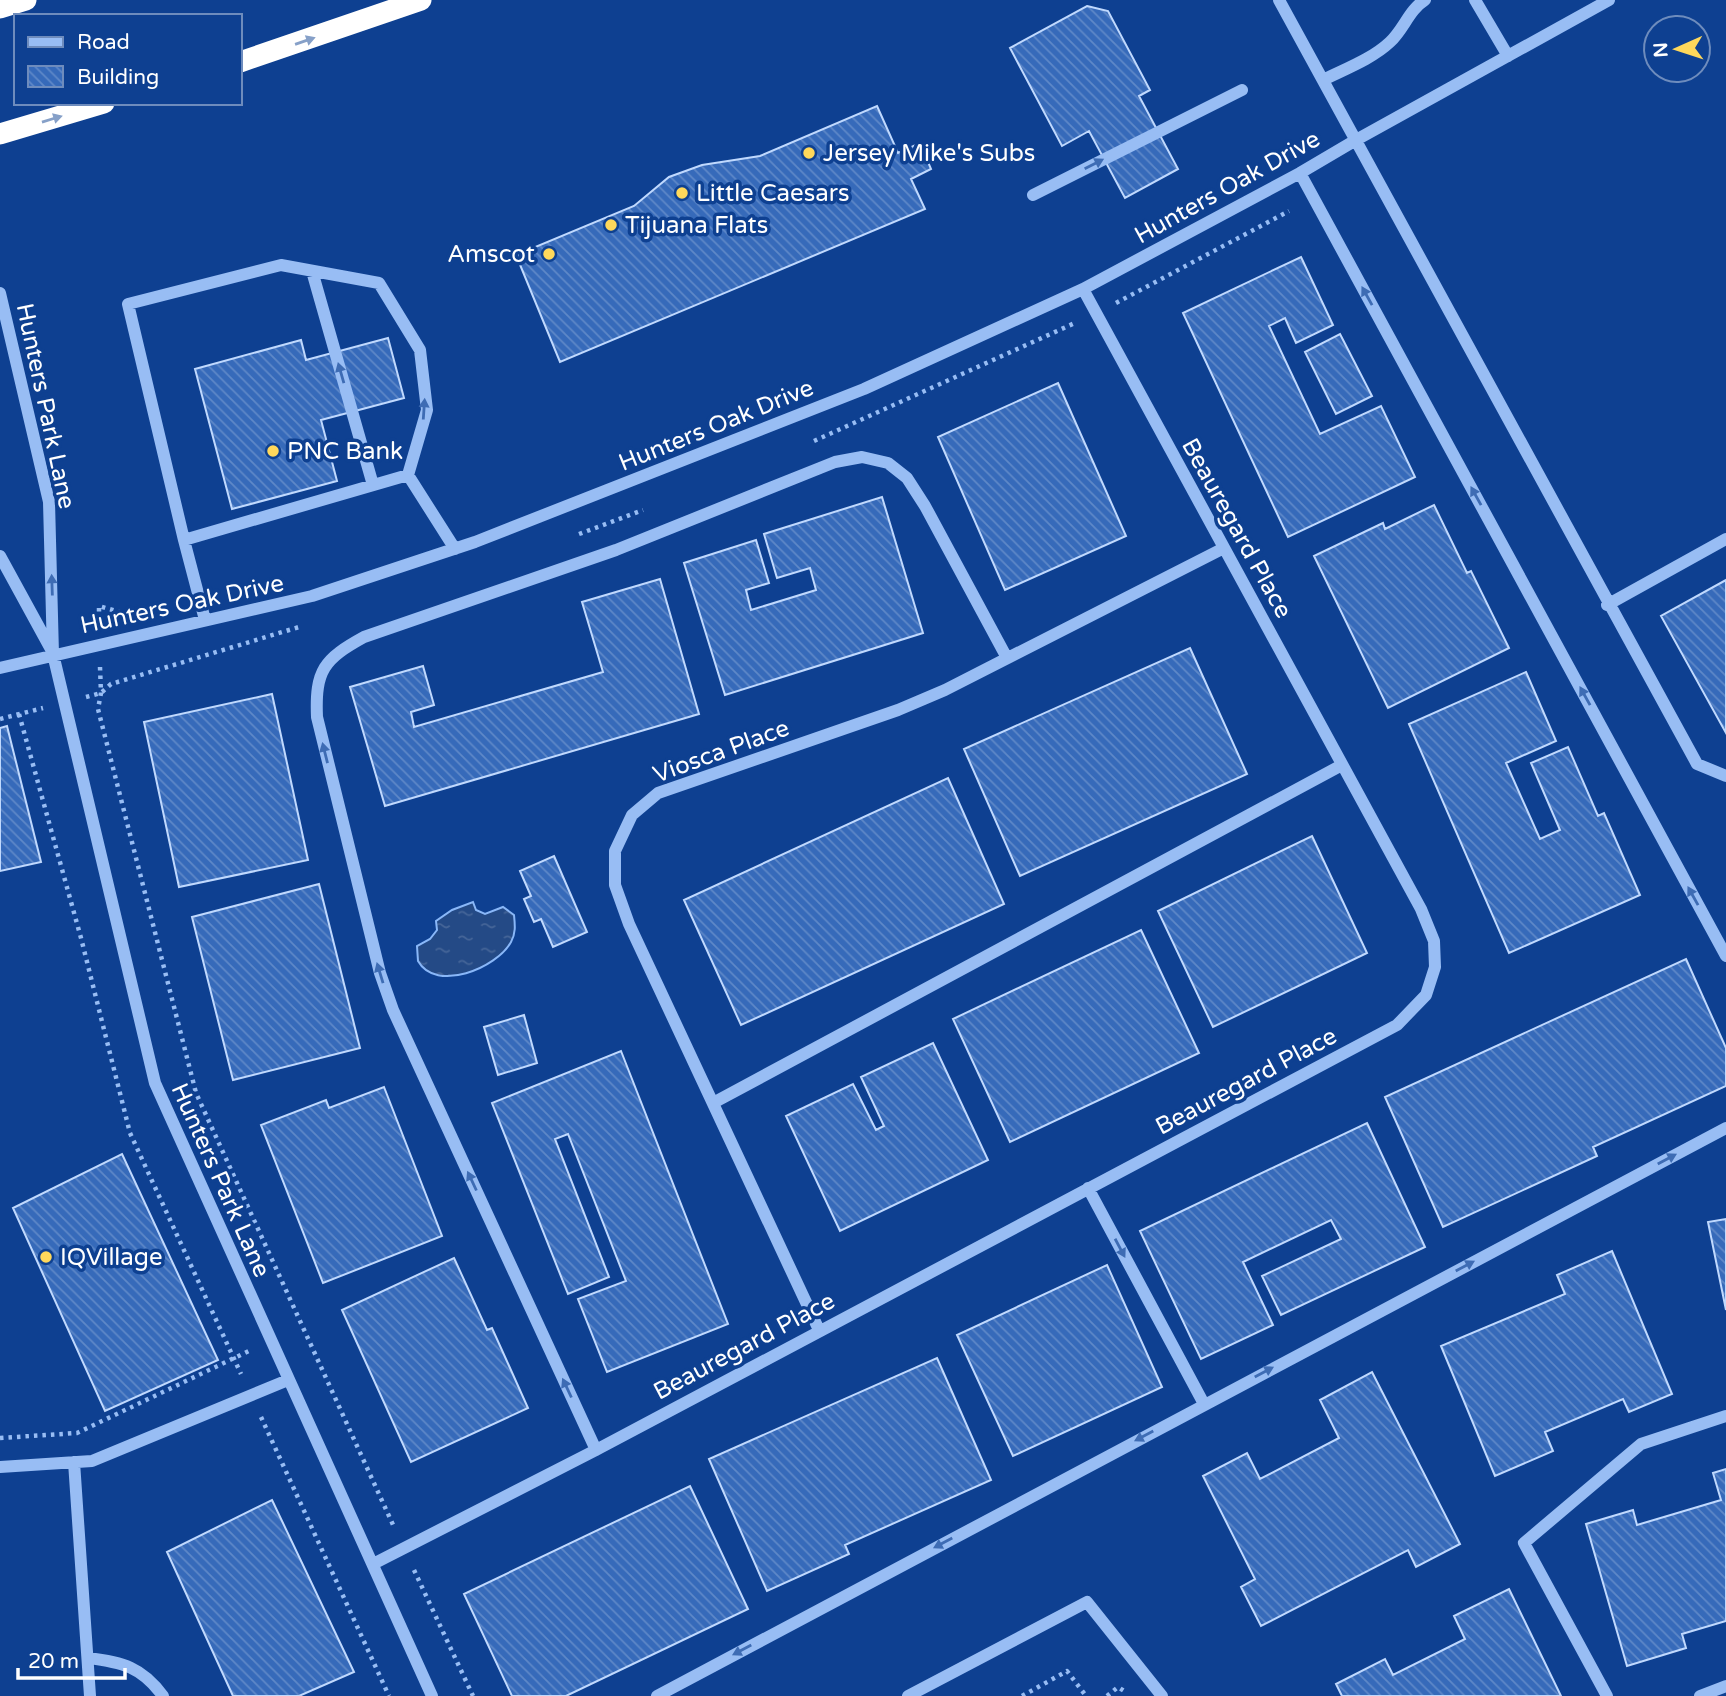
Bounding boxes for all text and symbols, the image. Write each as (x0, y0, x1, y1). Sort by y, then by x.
legend (14, 14, 242, 105)
north arrow (1642, 14, 1712, 84)
text: Road (77, 30, 130, 55)
one-way arrow (294, 35, 315, 46)
text: N (1650, 42, 1672, 58)
text: Building (77, 65, 159, 90)
one-way arrow (42, 113, 63, 123)
street label: Hunters Oak Drive (1129, 124, 1325, 250)
place label: Jersey Mike's Subs (823, 139, 1035, 168)
marker: Jersey Mike's Subs (801, 145, 817, 161)
one-way arrow (1084, 159, 1104, 170)
place label: Little Caesars (696, 179, 849, 208)
marker: Little Caesars (674, 185, 690, 201)
place label: Tijuana Flats (625, 211, 768, 240)
marker: Tijuana Flats (603, 217, 619, 233)
place label: Amscot (447, 240, 535, 269)
marker: Amscot (541, 246, 557, 262)
one-way arrow (1361, 286, 1373, 306)
street label: Hunters Park Lane (10, 301, 81, 511)
one-way arrow (335, 362, 345, 383)
street label: Hunters Oak Drive (615, 373, 818, 478)
one-way arrow (419, 398, 430, 420)
street label: Beauregard Place (1175, 433, 1298, 623)
place label: PNC Bank (287, 437, 403, 466)
marker: PNC Bank (265, 443, 281, 459)
one-way arrow (1470, 486, 1482, 506)
street label: Hunters Oak Drive (78, 569, 287, 640)
one-way arrow (46, 574, 57, 596)
one-way arrow (1579, 686, 1590, 706)
street label: Viosca Place (649, 713, 793, 790)
one-way arrow (320, 741, 331, 763)
one-way arrow (1688, 885, 1700, 905)
one-way arrow (375, 963, 385, 984)
street label: Beauregard Place (1151, 1021, 1342, 1141)
street label: Hunters Park Lane (165, 1079, 276, 1282)
one-way arrow (1657, 1154, 1677, 1166)
one-way arrow (466, 1171, 478, 1191)
one-way arrow (1115, 1238, 1126, 1258)
place label: IQVillage (60, 1243, 163, 1272)
marker: IQVillage (38, 1249, 54, 1265)
one-way arrow (1455, 1260, 1475, 1271)
street label: Beauregard Place (649, 1286, 840, 1406)
one-way arrow (1254, 1366, 1274, 1377)
one-way arrow (561, 1378, 573, 1398)
one-way arrow (1134, 1430, 1153, 1442)
one-way arrow (933, 1537, 953, 1549)
scale bar (18, 1636, 124, 1680)
one-way arrow (732, 1644, 752, 1656)
text: 20 m (28, 1649, 79, 1674)

